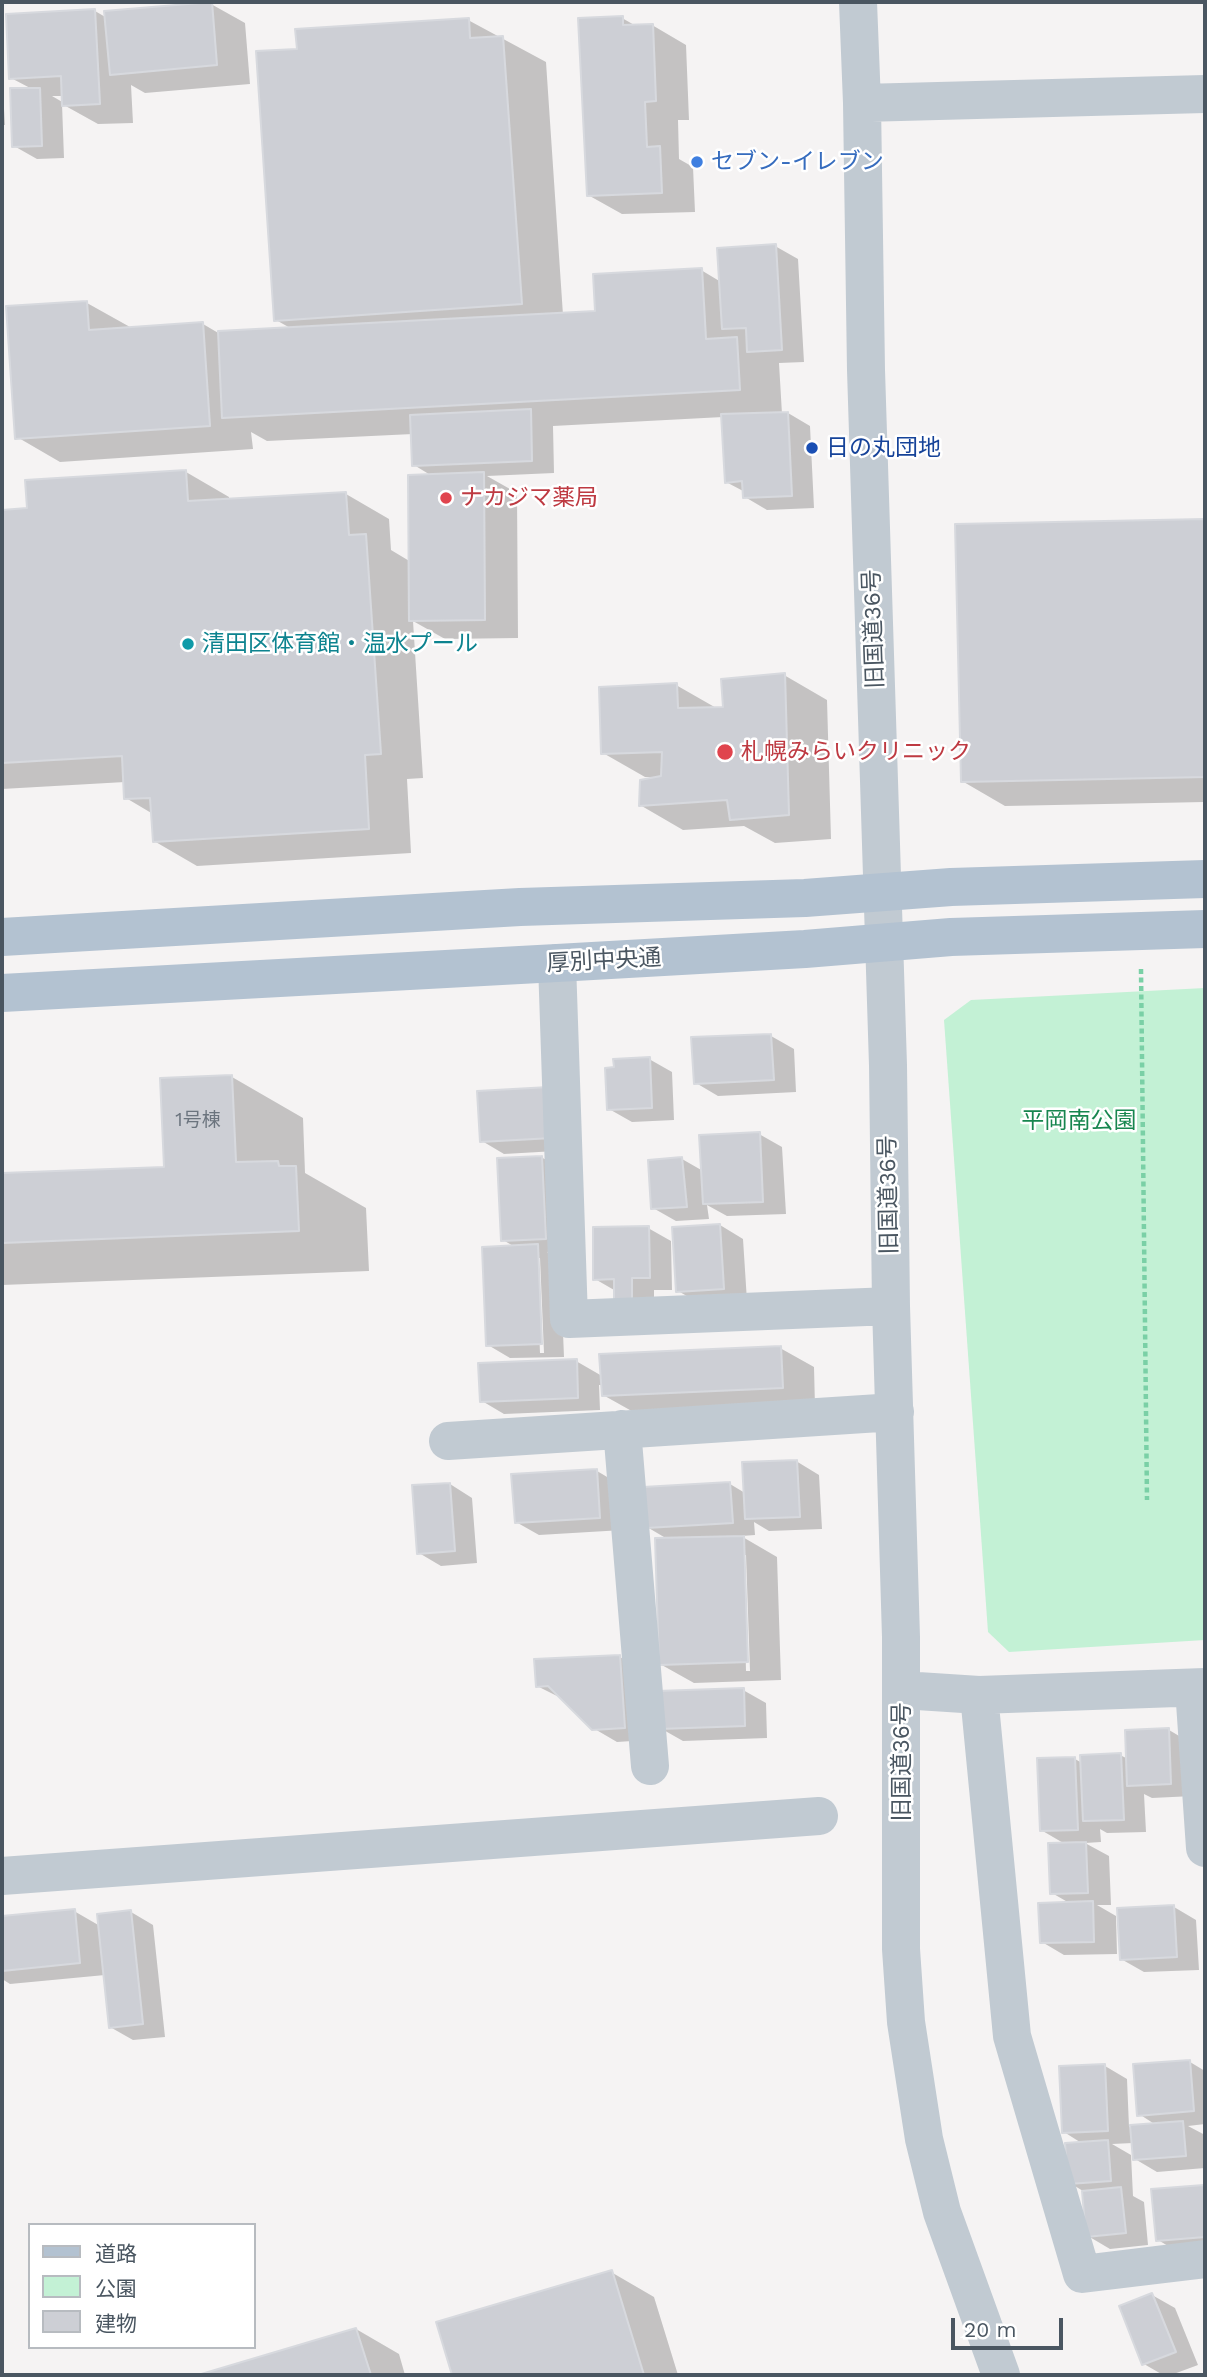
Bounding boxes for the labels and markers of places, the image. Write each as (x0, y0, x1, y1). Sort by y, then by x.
place label: セブン-イレブン (711, 148, 884, 176)
marker: セブン-イレブン (689, 154, 705, 170)
place label: 日の丸団地 (826, 434, 941, 462)
marker: 日の丸団地 (804, 440, 820, 456)
place label: ナカジマ薬局 (460, 484, 598, 512)
marker: ナカジマ薬局 (438, 490, 454, 506)
place label: 清田区体育館・温水プール (202, 630, 478, 658)
marker: 清田区体育館・温水プール (180, 636, 196, 652)
place label: 札幌みらいクリニック (741, 738, 971, 766)
marker: 札幌みらいクリニック (715, 742, 735, 762)

